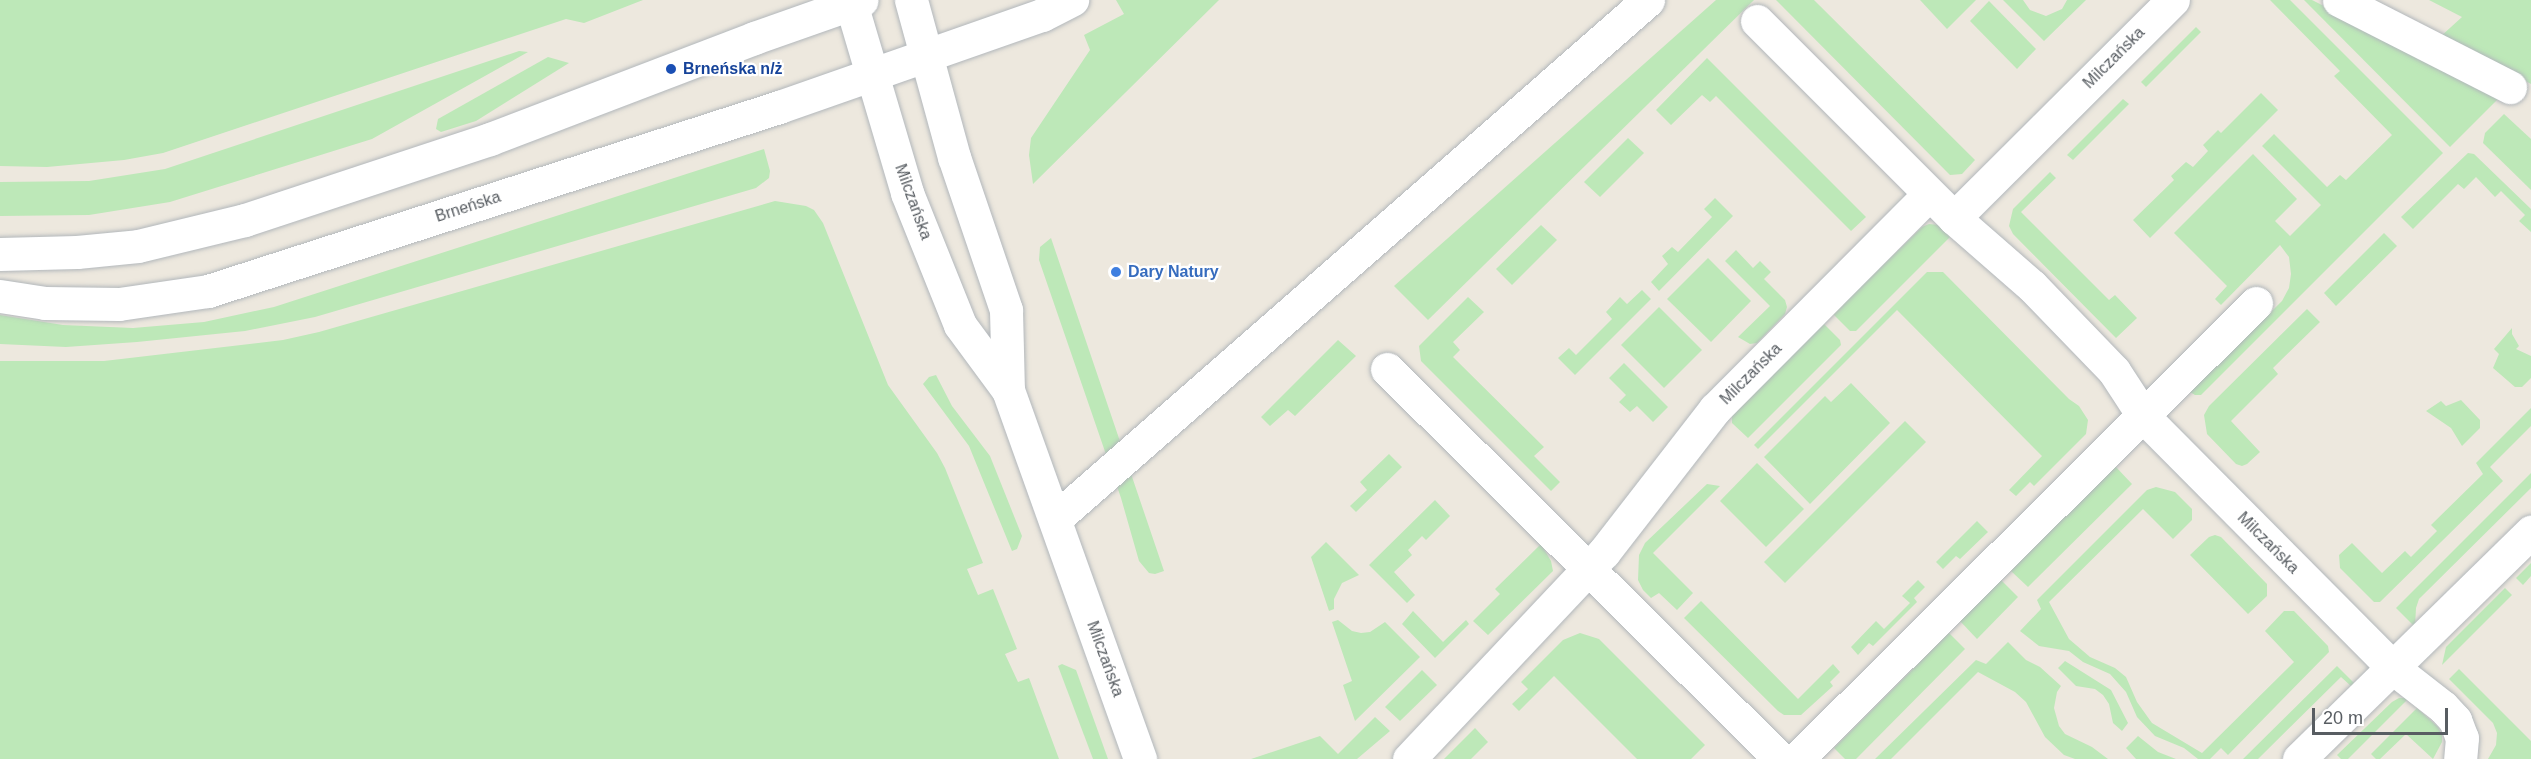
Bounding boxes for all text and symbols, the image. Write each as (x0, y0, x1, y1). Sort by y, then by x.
street label: Milczańska (2079, 23, 2149, 93)
place label: Brneńska n/ż (683, 59, 783, 79)
marker: Brneńska n/ż (664, 62, 678, 76)
street label: Milczańska (890, 162, 936, 242)
street label: Brneńska (433, 187, 503, 227)
place label: Dary Natury (1128, 262, 1219, 282)
marker: Dary Natury (1109, 265, 1123, 279)
street label: Milczańska (1716, 339, 1786, 409)
street label: Milczańska (2233, 508, 2303, 578)
street label: Milczańska (1082, 619, 1128, 699)
scale bar (2315, 696, 2452, 734)
text: 20 m (2323, 708, 2363, 728)

